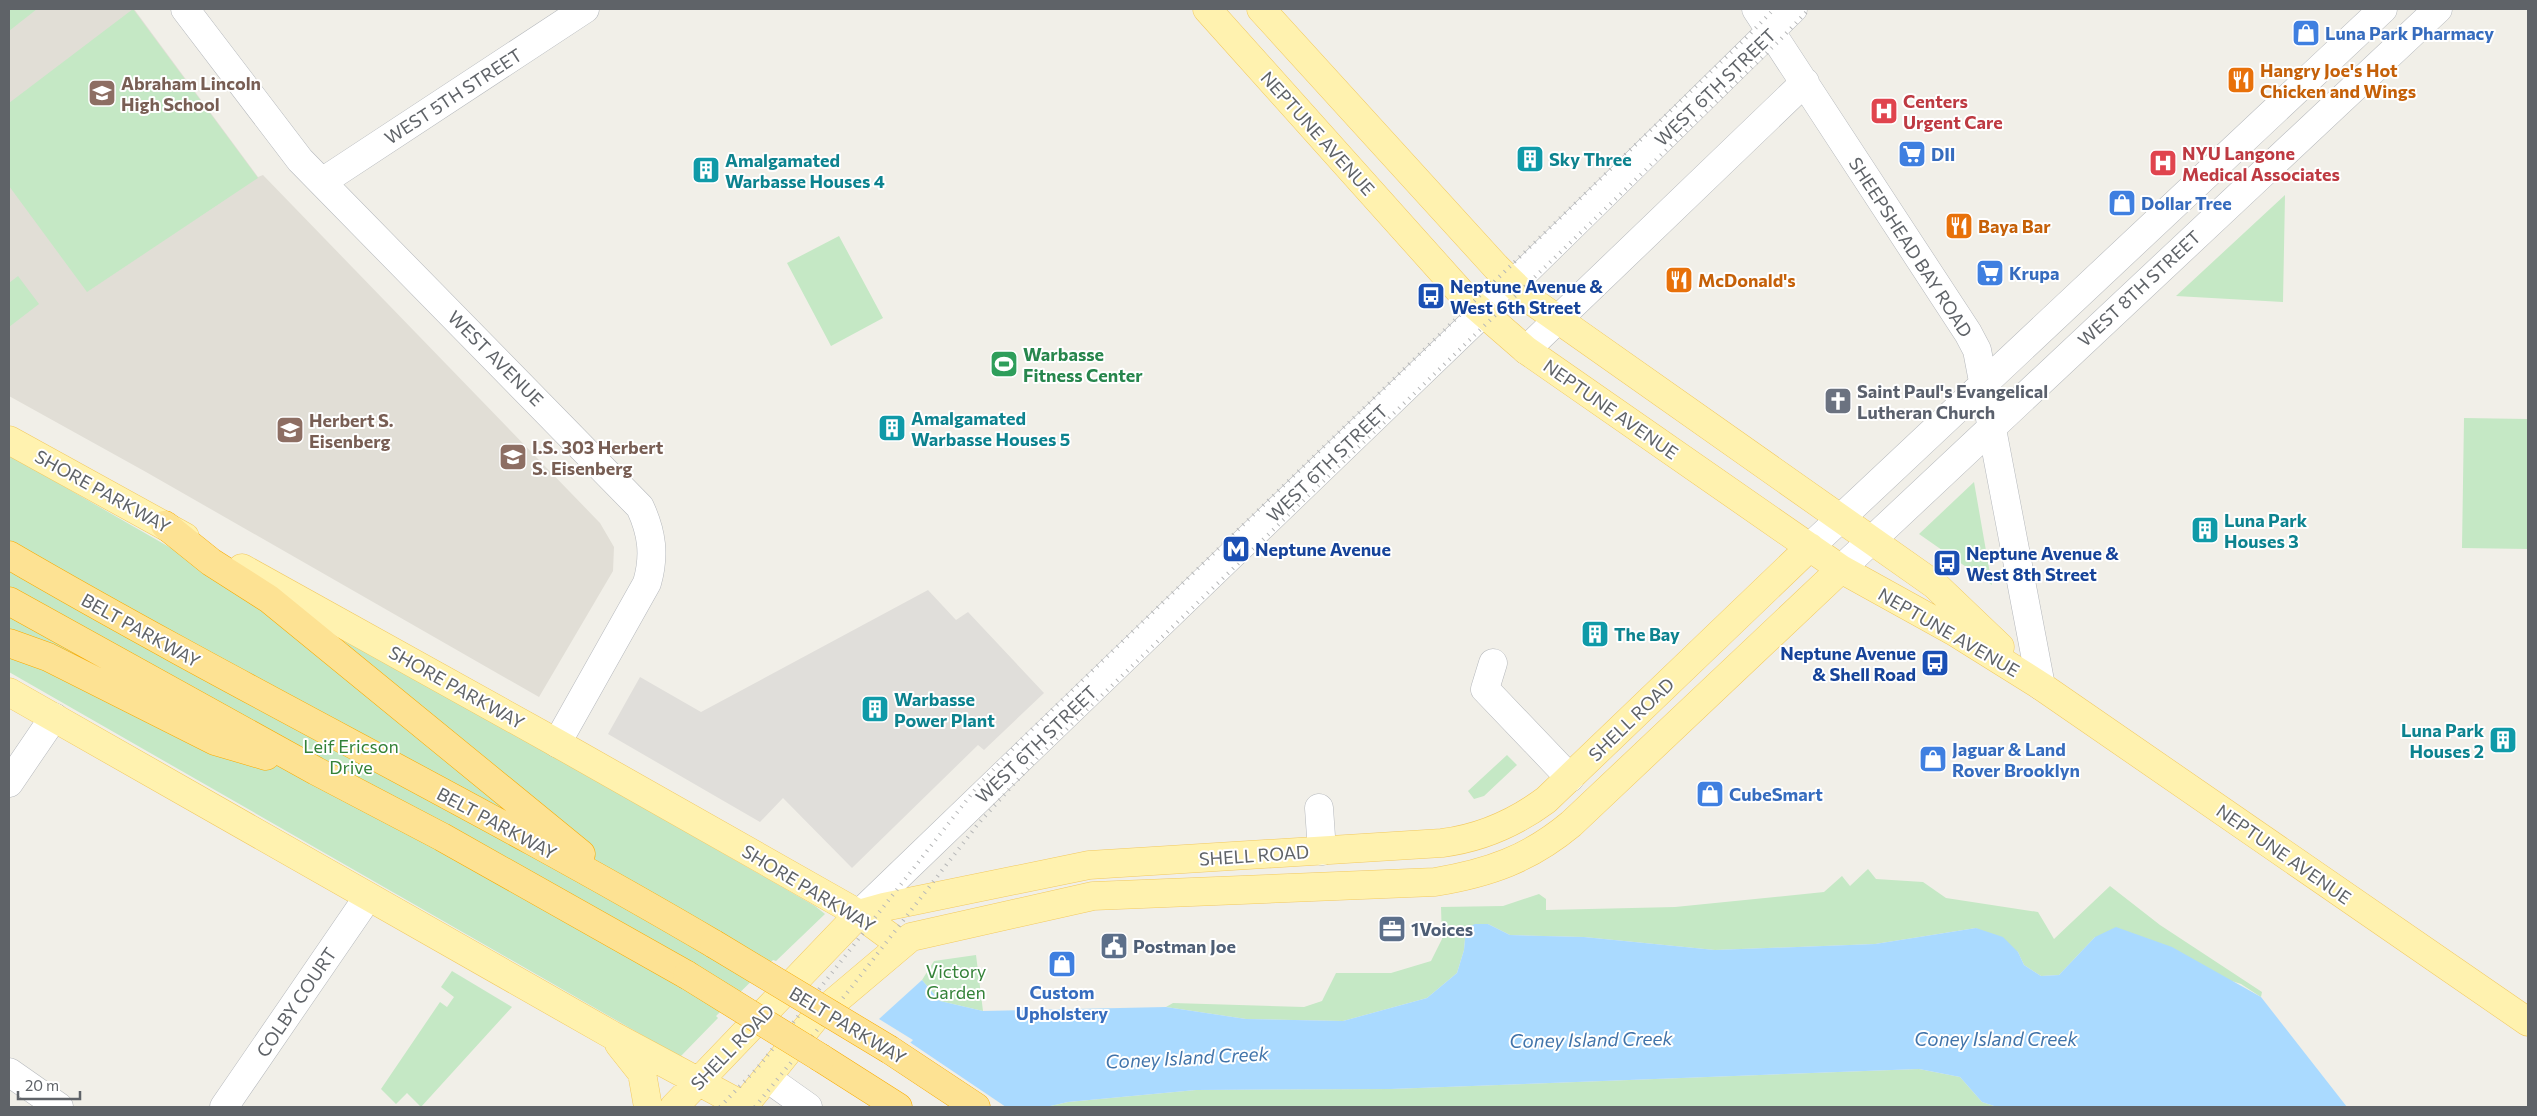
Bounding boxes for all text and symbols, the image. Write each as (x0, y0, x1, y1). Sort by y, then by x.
shop icon: Luna Park Pharmacy (2291, 18, 2321, 48)
place label: Luna Park Pharmacy (2325, 22, 2494, 44)
street label: WEST 6TH STREET (1650, 24, 1780, 150)
street label: WEST 5TH STREET (380, 43, 526, 149)
place label: Hangry Joe's Hot Chicken and Wings (2260, 59, 2416, 102)
restaurant icon: Hangry Joe's Hot Chicken and Wings (2226, 65, 2256, 95)
street label: NEPTUNE AVENUE (1256, 66, 1380, 200)
place label: Abraham Lincoln High School (121, 72, 261, 115)
school or university icon: Abraham Lincoln High School (87, 78, 117, 108)
place label: Centers Urgent Care (1903, 90, 2003, 133)
hospital icon: Centers Urgent Care (1869, 96, 1899, 126)
supermarket icon: DII (1897, 139, 1927, 169)
place label: NYU Langone Medical Associates (2182, 142, 2340, 185)
place label: DII (1931, 143, 1956, 165)
building icon: Sky Three (1515, 144, 1545, 174)
place label: Sky Three (1549, 148, 1632, 170)
hospital icon: NYU Langone Medical Associates (2148, 148, 2178, 178)
place label: Amalgamated Warbasse Houses 4 (725, 149, 885, 192)
street label: SHEEPSHEAD BAY ROAD (1845, 153, 1977, 341)
building icon: Amalgamated Warbasse Houses 4 (691, 155, 721, 185)
shop icon: Dollar Tree (2107, 188, 2137, 218)
place label: Dollar Tree (2141, 192, 2232, 214)
restaurant icon: Baya Bar (1944, 211, 1974, 241)
place label: Baya Bar (1978, 215, 2051, 237)
street label: WEST 8TH STREET (2073, 225, 2205, 351)
supermarket icon: Krupa (1975, 258, 2005, 288)
place label: Krupa (2009, 262, 2059, 284)
restaurant icon: McDonald's (1664, 265, 1694, 295)
place label: McDonald's (1698, 269, 1796, 291)
place label: Neptune Avenue & West 6th Street (1450, 275, 1603, 318)
bus stop icon: Neptune Avenue & West 6th Street (1416, 281, 1446, 311)
street label: WEST AVENUE (444, 306, 548, 410)
place label: Warbasse Fitness Center (1023, 343, 1143, 386)
sports icon: Warbasse Fitness Center (989, 349, 1019, 379)
street label: NEPTUNE AVENUE (1539, 354, 1683, 464)
place label: Saint Paul's Evangelical Lutheran Church (1857, 380, 2048, 423)
church icon: Saint Paul's Evangelical Lutheran Church (1823, 386, 1853, 416)
street label: WEST 6TH STREET (1262, 400, 1392, 526)
place label: Amalgamated Warbasse Houses 5 (911, 407, 1070, 450)
place label: Herbert S. Eisenberg (309, 409, 394, 452)
building icon: Amalgamated Warbasse Houses 5 (877, 413, 907, 443)
school or university icon: Herbert S. Eisenberg (275, 415, 305, 445)
place label: I.S. 303 Herbert S. Eisenberg (532, 436, 664, 479)
school or university icon: I.S. 303 Herbert S. Eisenberg (498, 442, 528, 472)
street label: SHORE PARKWAY (31, 445, 175, 537)
place label: Luna Park Houses 3 (2224, 509, 2308, 552)
building icon: Luna Park Houses 3 (2190, 515, 2220, 545)
metro station icon: Neptune Avenue (1221, 534, 1251, 564)
place label: Neptune Avenue (1255, 538, 1391, 560)
place label: Neptune Avenue & West 8th Street (1966, 542, 2119, 585)
bus stop icon: Neptune Avenue & West 8th Street (1932, 548, 1962, 578)
street label: NEPTUNE AVENUE (1874, 583, 2024, 681)
street label: BELT PARKWAY (78, 588, 204, 672)
building icon: The Bay (1580, 619, 1610, 649)
place label: The Bay (1614, 623, 1680, 645)
street label: SHORE PARKWAY (385, 641, 529, 733)
place label: Neptune Avenue & Shell Road (1780, 642, 1916, 685)
bus stop icon: Neptune Avenue & Shell Road (1920, 648, 1950, 678)
street label: SHELL ROAD (1584, 673, 1678, 765)
street label: WEST 6TH STREET (971, 681, 1101, 807)
place label: Warbasse Power Plant (894, 688, 995, 731)
building icon: Warbasse Power Plant (860, 694, 890, 724)
place label: Luna Park Houses 2 (2401, 719, 2485, 762)
building icon: Luna Park Houses 2 (2488, 725, 2518, 755)
park label: Leif Ericson Drive (303, 735, 399, 778)
place label: Jaguar & Land Rover Brooklyn (1952, 738, 2080, 781)
shop icon: Jaguar & Land Rover Brooklyn (1918, 744, 1948, 774)
shop icon: CubeSmart (1695, 779, 1725, 809)
street label: BELT PARKWAY (433, 782, 561, 864)
place label: CubeSmart (1729, 783, 1823, 805)
street label: NEPTUNE AVENUE (2212, 799, 2356, 909)
street label: SHORE PARKWAY (738, 840, 880, 937)
street label: SHELL ROAD (1198, 840, 1310, 870)
office icon: 1Voices (1377, 914, 1407, 944)
place label: 1Voices (1411, 918, 1473, 940)
public building icon: Postman Joe (1099, 931, 1129, 961)
place label: Postman Joe (1133, 935, 1236, 957)
street label: COLBY COURT (251, 943, 341, 1061)
shop icon: Custom Upholstery (1047, 949, 1077, 979)
park label: Victory Garden (926, 960, 986, 1003)
street label: BELT PARKWAY (786, 981, 911, 1069)
place label: Custom Upholstery (1016, 981, 1108, 1024)
street label: SHELL ROAD (686, 1000, 778, 1094)
water label: Coney Island Creek (1509, 1026, 1674, 1052)
water label: Coney Island Creek (1914, 1027, 2078, 1050)
water label: Coney Island Creek (1105, 1041, 1270, 1073)
scale bar (18, 1068, 80, 1100)
text: 20 m (25, 1076, 59, 1094)

